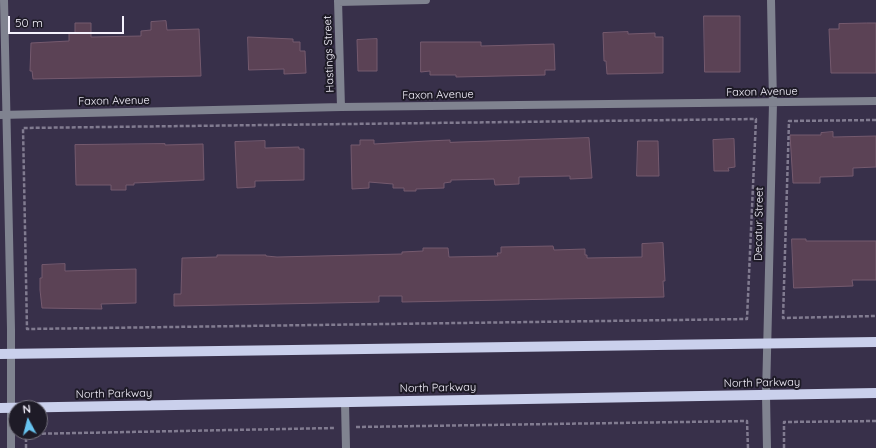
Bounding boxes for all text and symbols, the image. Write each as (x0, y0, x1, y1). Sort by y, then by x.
scale bar (10, 8, 126, 34)
text: 50 m (15, 15, 43, 30)
street label: Hastings Street (321, 15, 337, 93)
street label: Faxon Avenue (726, 85, 798, 99)
street label: Faxon Avenue (402, 88, 474, 102)
street label: Faxon Avenue (78, 94, 150, 108)
street label: Decatur Street (752, 187, 766, 261)
street label: North Parkway (724, 376, 800, 390)
street label: North Parkway (400, 381, 476, 395)
street label: North Parkway (76, 387, 152, 401)
north arrow (8, 400, 48, 440)
text: N (22, 402, 32, 417)

